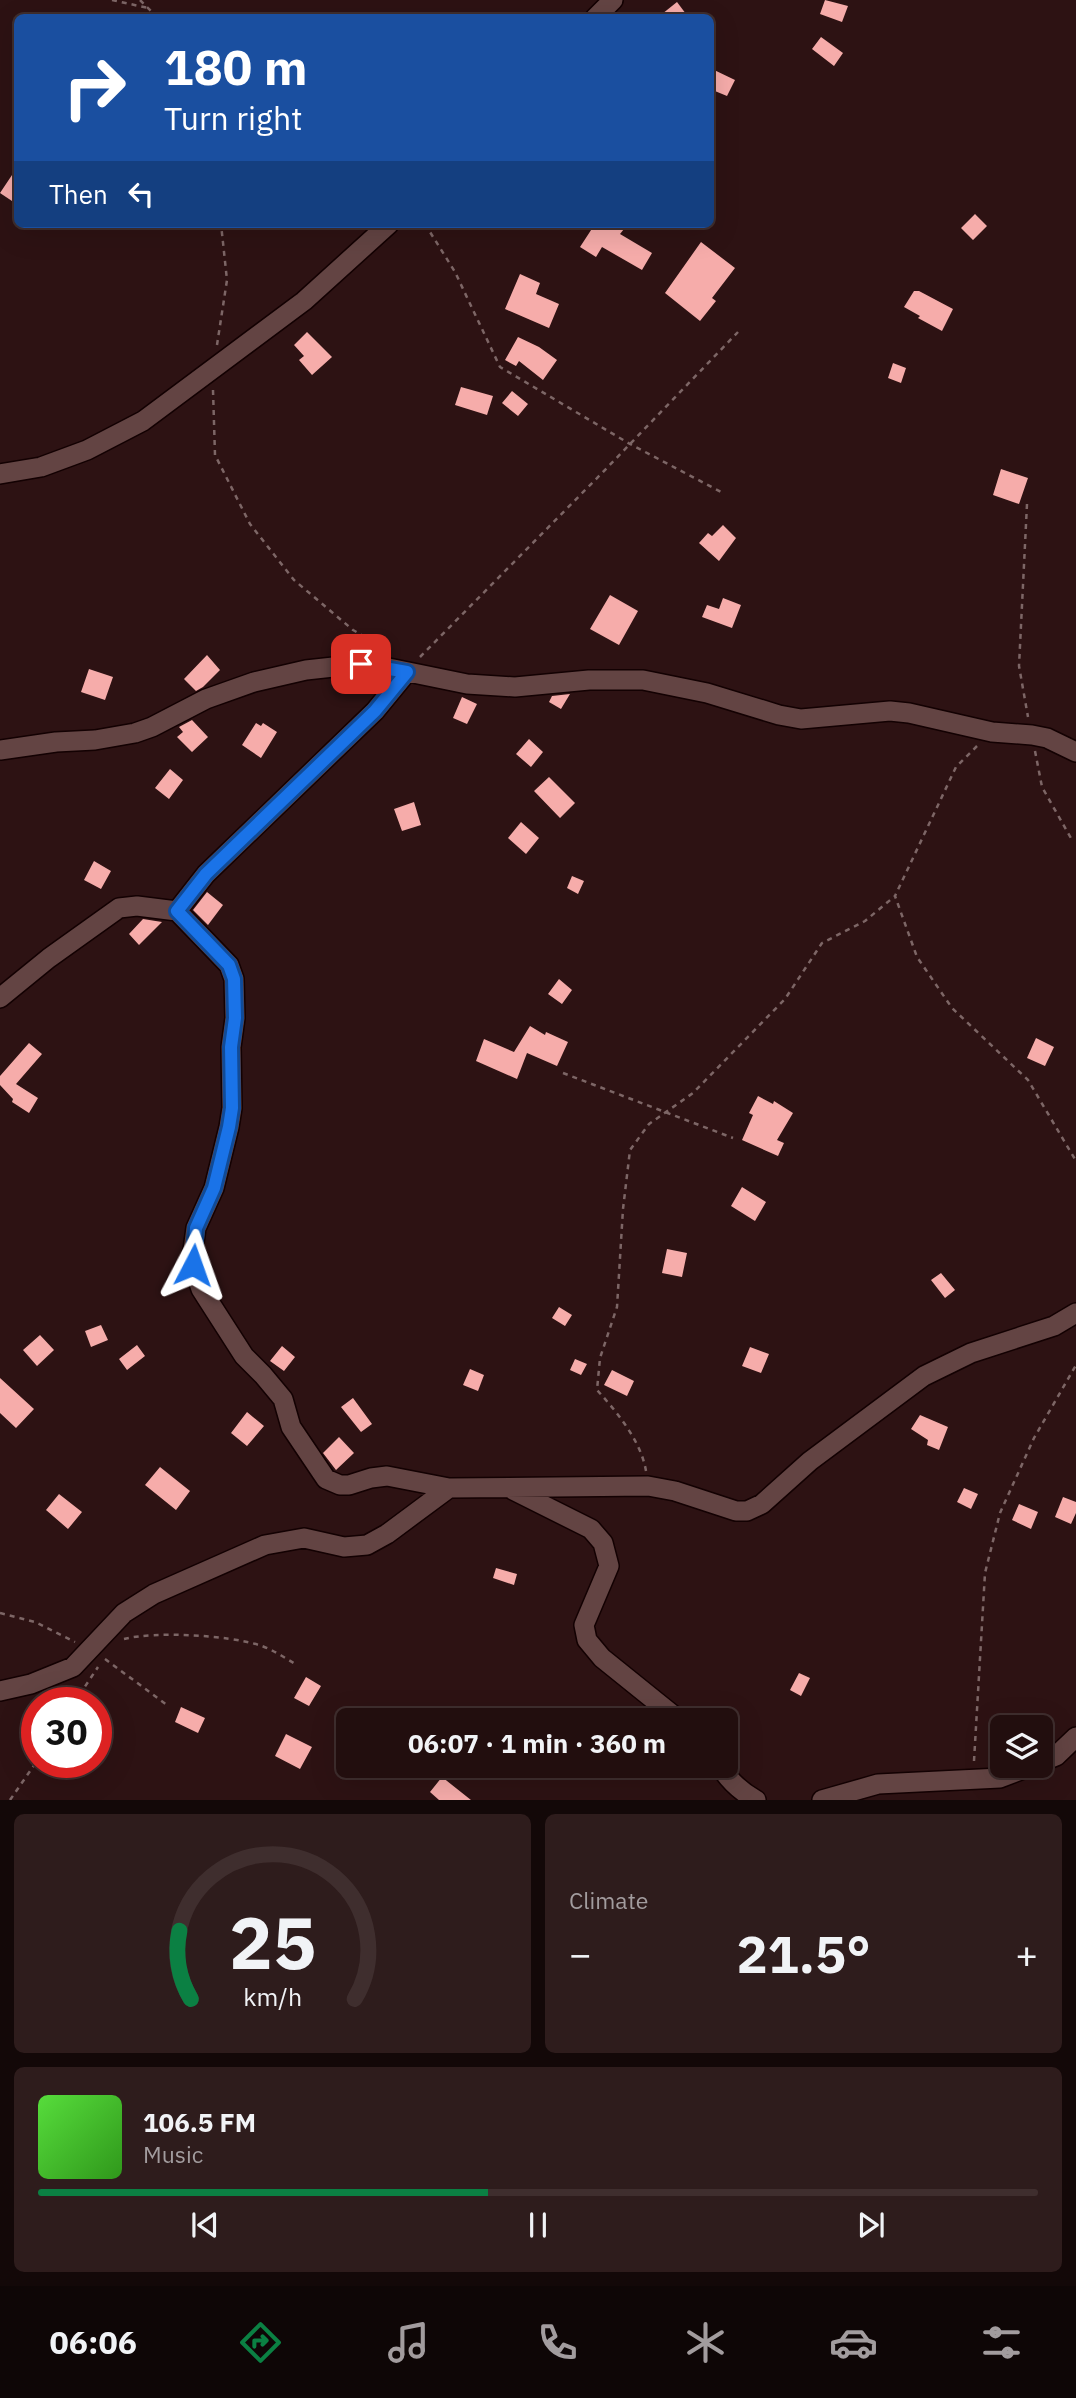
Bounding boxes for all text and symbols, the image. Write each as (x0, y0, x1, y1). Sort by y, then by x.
text: 180 m (164, 35, 308, 98)
icon: right (49, 42, 140, 133)
text: Turn right (164, 97, 302, 139)
icon: left (122, 175, 160, 213)
text: Then (49, 177, 108, 211)
pin (331, 634, 391, 694)
icon: arrive (342, 645, 380, 683)
position arrow (156, 1228, 230, 1302)
speed limit sign: 30 (21, 1687, 112, 1778)
map controls (990, 1715, 1053, 1778)
button: layers (990, 1715, 1053, 1778)
text: 06:07 · 1 min · 360 m (408, 1726, 666, 1760)
text: Climate (569, 1885, 648, 1915)
text: 25 (229, 1895, 316, 1990)
text: 21.5° (736, 1920, 871, 1987)
text: − (569, 1929, 592, 1978)
text: + (1015, 1929, 1038, 1978)
text: km/h (243, 1980, 302, 2013)
text: 106.5 FM (143, 2105, 256, 2139)
text: Music (143, 2139, 203, 2169)
icon: previous (186, 2206, 224, 2244)
icon: pause (519, 2206, 557, 2244)
icon: next (852, 2206, 890, 2244)
icon: directions (236, 2318, 285, 2367)
icon: music (384, 2318, 433, 2367)
icon: phone (533, 2318, 582, 2367)
icon: climate (681, 2318, 730, 2367)
icon: car (829, 2318, 878, 2367)
icon: filters (977, 2318, 1026, 2367)
text: 06:06 (50, 2321, 137, 2363)

